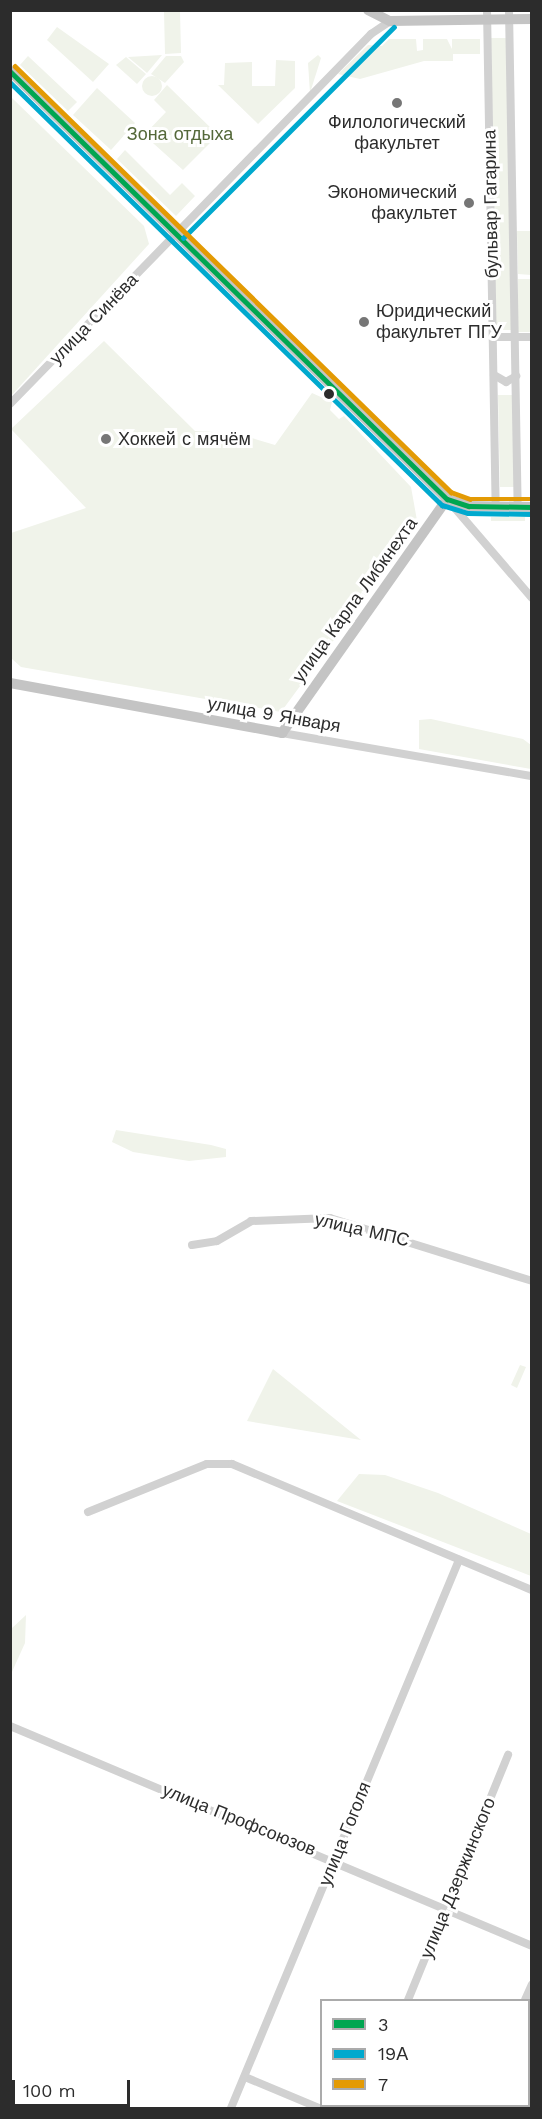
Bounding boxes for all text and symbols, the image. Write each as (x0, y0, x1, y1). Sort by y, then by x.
marker: Филологический факультет (390, 96, 404, 110)
place label: Филологический факультет (328, 112, 466, 154)
park label: Зона отдыха (127, 123, 233, 145)
street label: бульвар Гагарина (479, 129, 503, 279)
place label: Экономический факультет (327, 182, 457, 224)
marker: Экономический факультет (462, 196, 476, 210)
street label: улица Синёва (45, 269, 143, 369)
place label: Юридический факультет ПГУ (376, 301, 502, 344)
marker: Юридический факультет ПГУ (357, 315, 371, 329)
unlabelled marker (323, 388, 335, 400)
place label: Хоккей с мячём (118, 428, 251, 450)
marker: Хоккей с мячём (99, 432, 113, 446)
street label: улица Карла Либкнехта (288, 513, 422, 687)
street label: улица 9 Января (206, 693, 342, 737)
street label: улица МПС (313, 1209, 411, 1251)
street label: улица Профсоюзов (159, 1779, 319, 1861)
street label: улица Гоголя (314, 1779, 376, 1889)
street label: улица Дзержинского (416, 1794, 500, 1962)
legend (320, 1999, 530, 2107)
text: 3 (378, 2014, 389, 2035)
text: 19А (378, 2043, 408, 2064)
scale bar (15, 2068, 134, 2106)
text: 7 (378, 2074, 388, 2095)
text: 100 m (23, 2080, 76, 2101)

